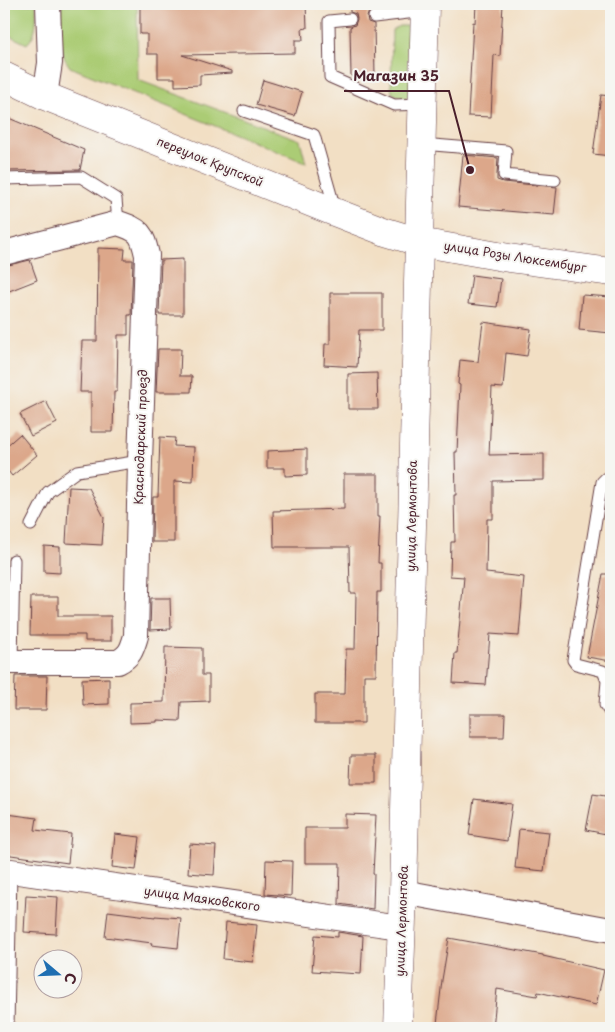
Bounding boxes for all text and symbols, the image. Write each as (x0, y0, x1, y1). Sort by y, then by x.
callout: Магазин 35 (344, 62, 449, 91)
text: Магазин 35 (353, 65, 439, 86)
street label: переулок Крупской (154, 131, 266, 191)
street label: улица Розы Люксембург (443, 236, 588, 276)
street label: Краснодарский проезд (129, 369, 151, 505)
street label: улица Лермонтова (401, 460, 421, 572)
street label: улица Лермонтова (390, 864, 412, 977)
street label: улица Маяковского (143, 881, 262, 915)
north arrow (32, 950, 82, 1000)
text: С (59, 970, 82, 987)

